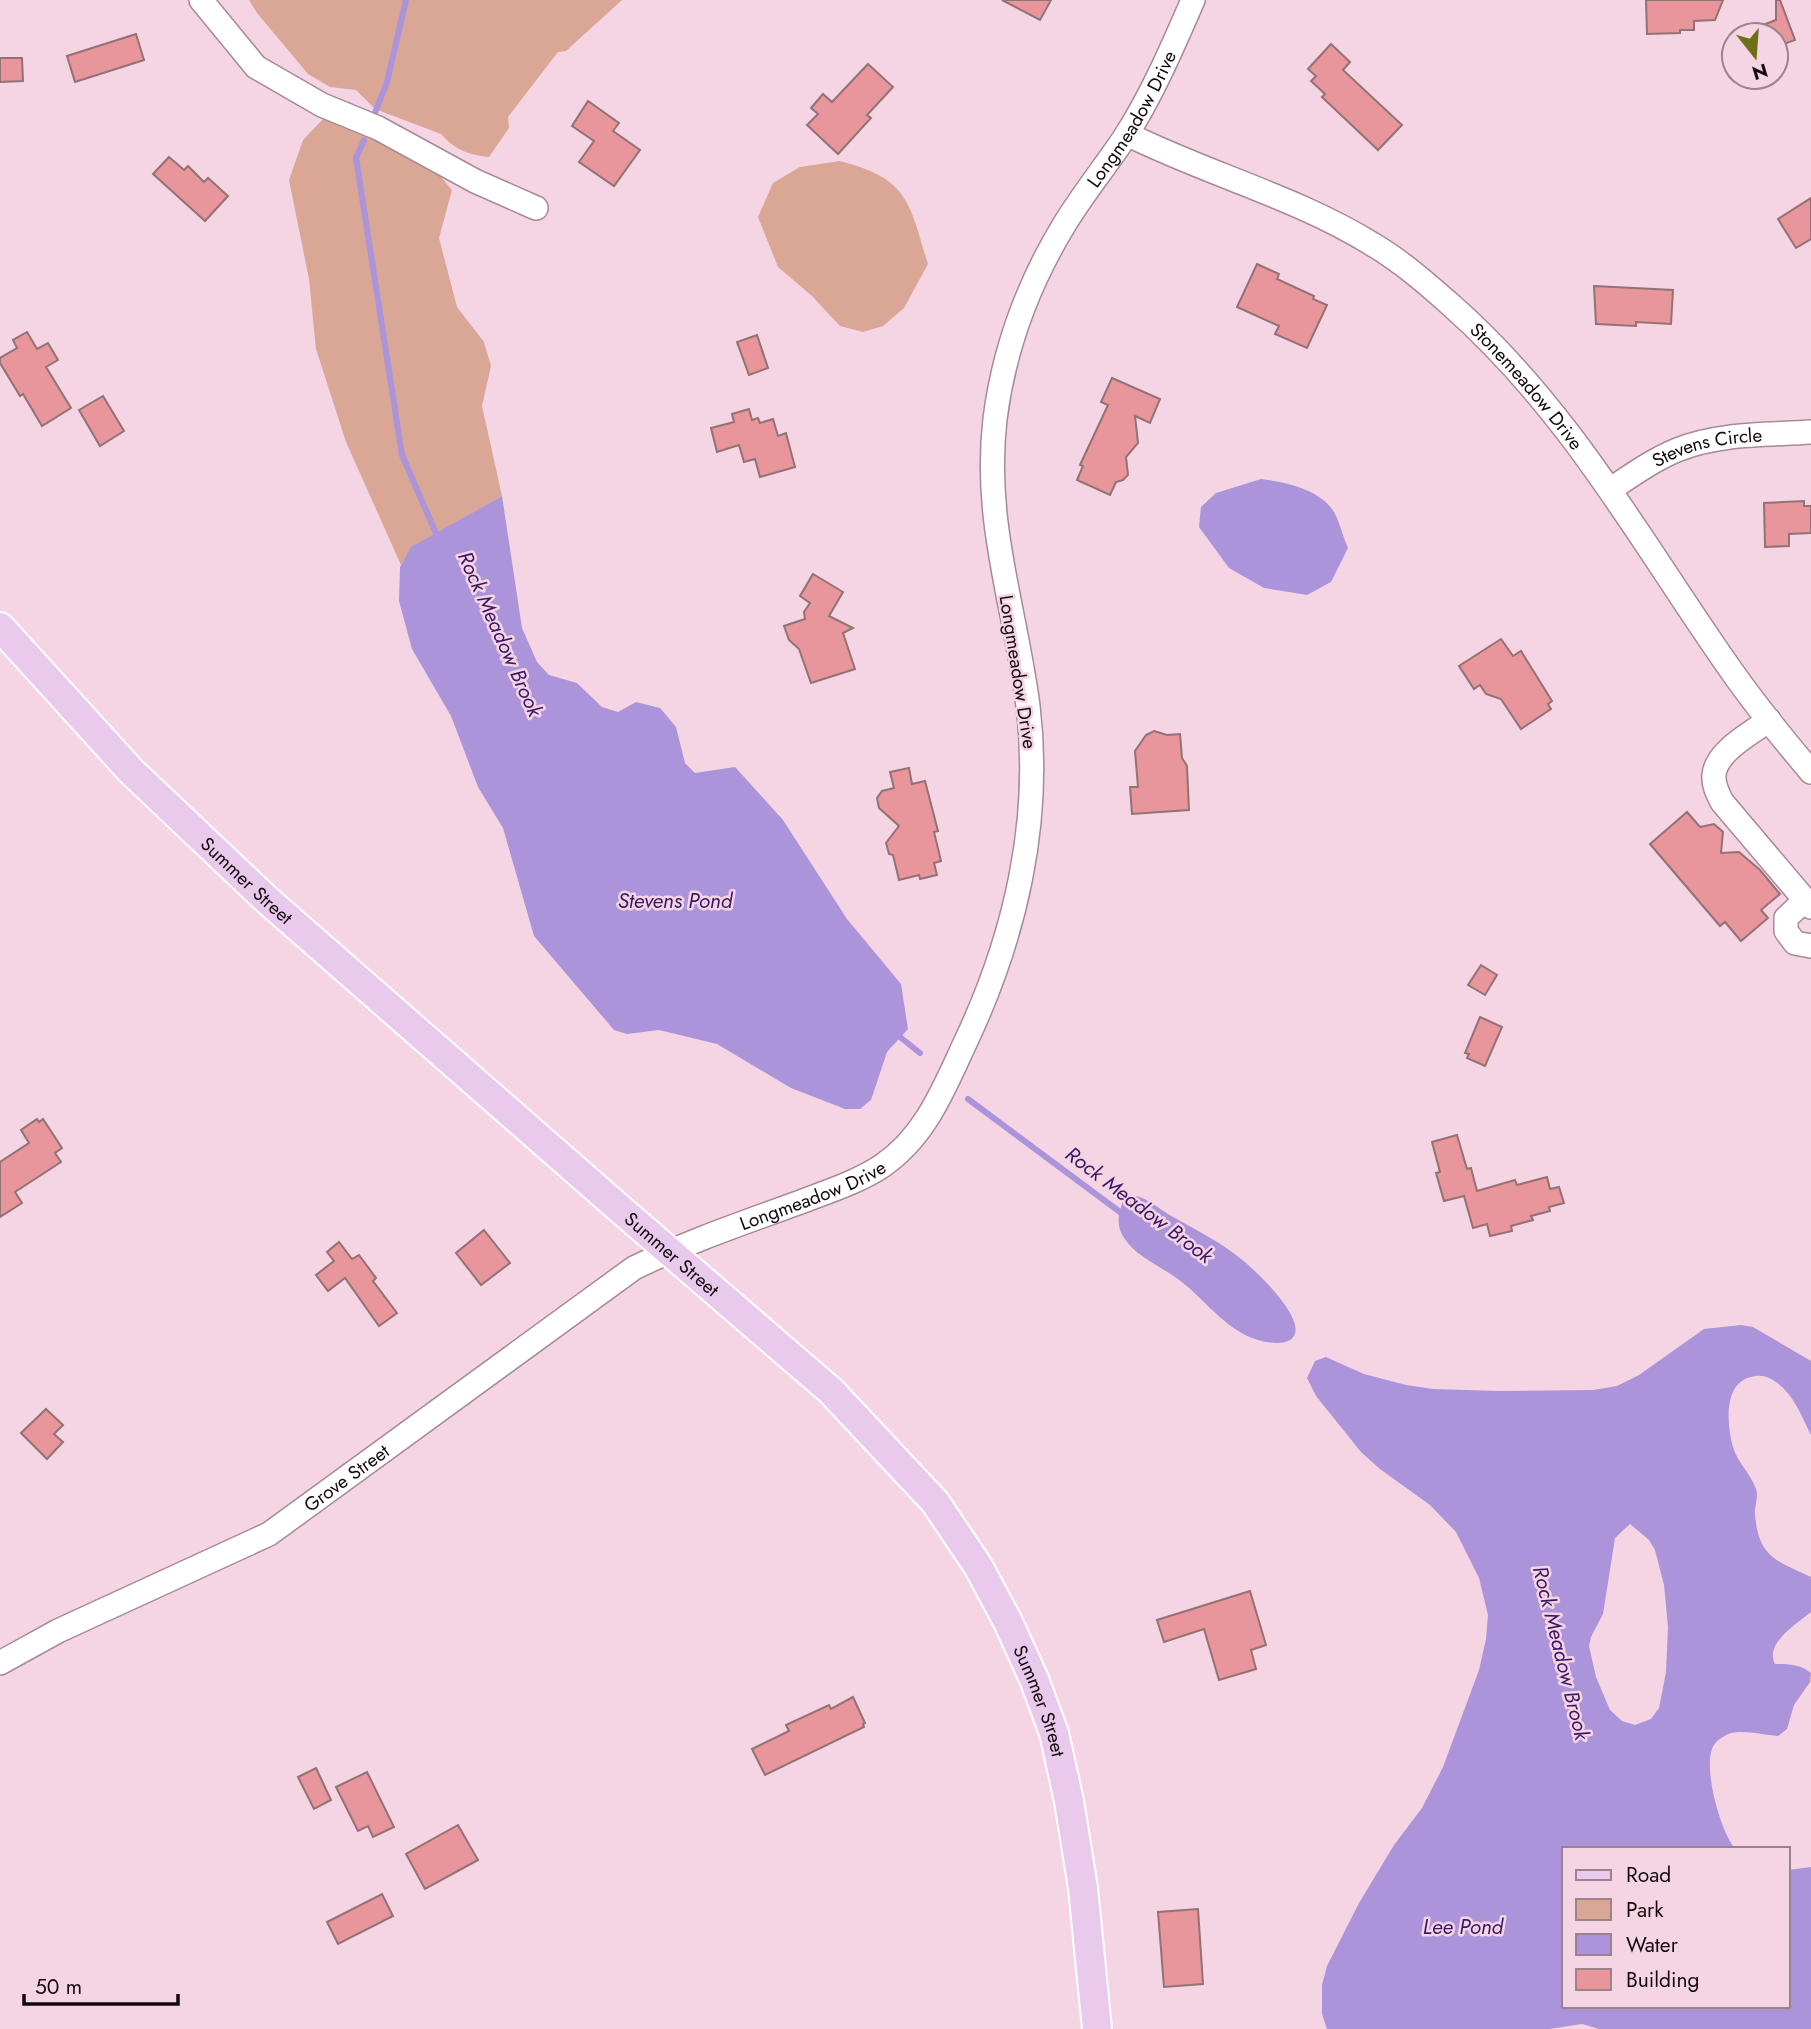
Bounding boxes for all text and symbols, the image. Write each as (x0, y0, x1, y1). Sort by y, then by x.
north arrow (1720, 21, 1790, 91)
street label: Longmeadow Drive (1080, 46, 1183, 193)
text: N (1749, 57, 1771, 87)
street label: Stonemeadow Drive (1464, 316, 1590, 455)
street label: Stevens Circle (1647, 421, 1763, 474)
water label: Rock Meadow Brook (450, 547, 550, 722)
street label: Longmeadow Drive (993, 593, 1044, 751)
street label: Summer Street (195, 830, 299, 931)
water label: Stevens Pond (618, 886, 734, 916)
water label: Rock Meadow Brook (1059, 1139, 1220, 1271)
street label: Longmeadow Drive (736, 1153, 891, 1237)
street label: Summer Street (619, 1205, 726, 1303)
street label: Grove Street (298, 1437, 395, 1518)
water label: Rock Meadow Brook (1525, 1563, 1597, 1744)
street label: Summer Street (1007, 1641, 1072, 1760)
legend (1562, 1847, 1790, 2008)
text: Road (1626, 1860, 1671, 1890)
text: Park (1626, 1895, 1664, 1925)
water label: Lee Pond (1423, 1912, 1505, 1942)
text: Water (1626, 1930, 1679, 1960)
scale bar (24, 1962, 178, 2006)
text: Building (1626, 1965, 1699, 1995)
text: 50 m (35, 1972, 82, 2002)

